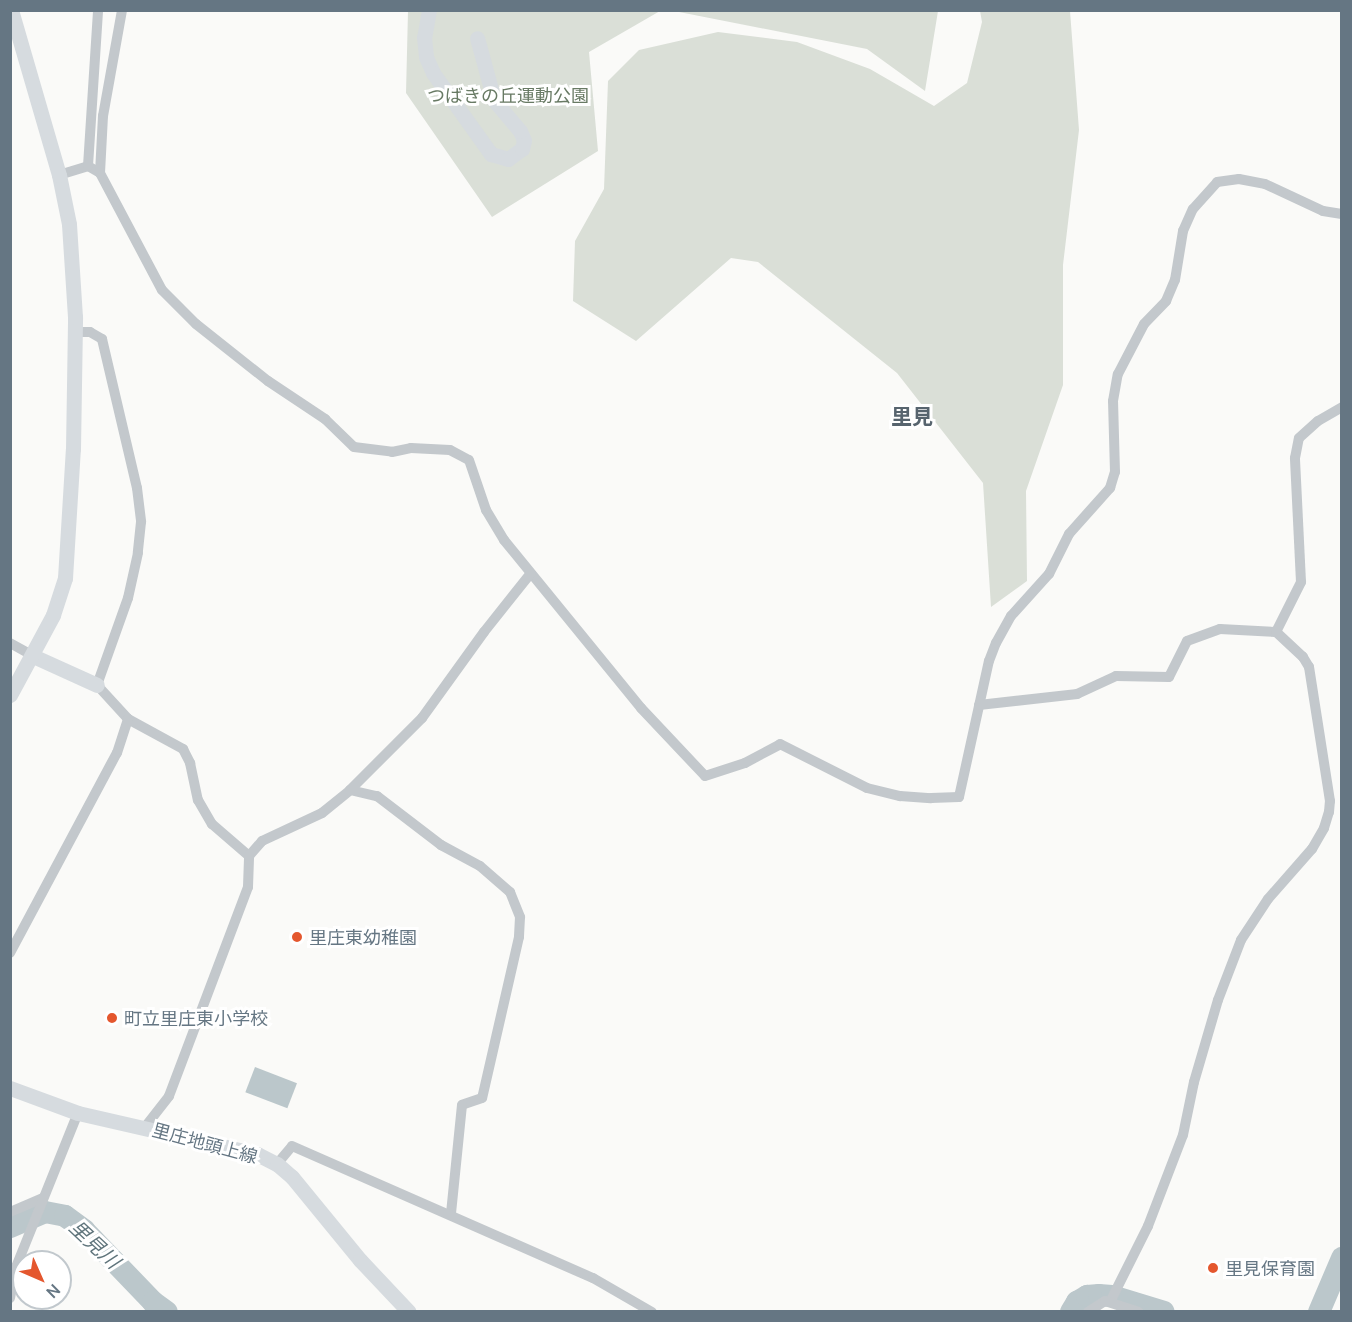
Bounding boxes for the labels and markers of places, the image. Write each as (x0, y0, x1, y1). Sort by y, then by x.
place label: 里庄東幼稚園 (309, 926, 417, 948)
marker: 里庄東幼稚園 (290, 930, 304, 944)
place label: 町立里庄東小学校 (124, 1007, 268, 1029)
marker: 町立里庄東小学校 (105, 1011, 119, 1025)
place label: 里見保育園 (1225, 1257, 1315, 1279)
marker: 里見保育園 (1206, 1261, 1220, 1275)

